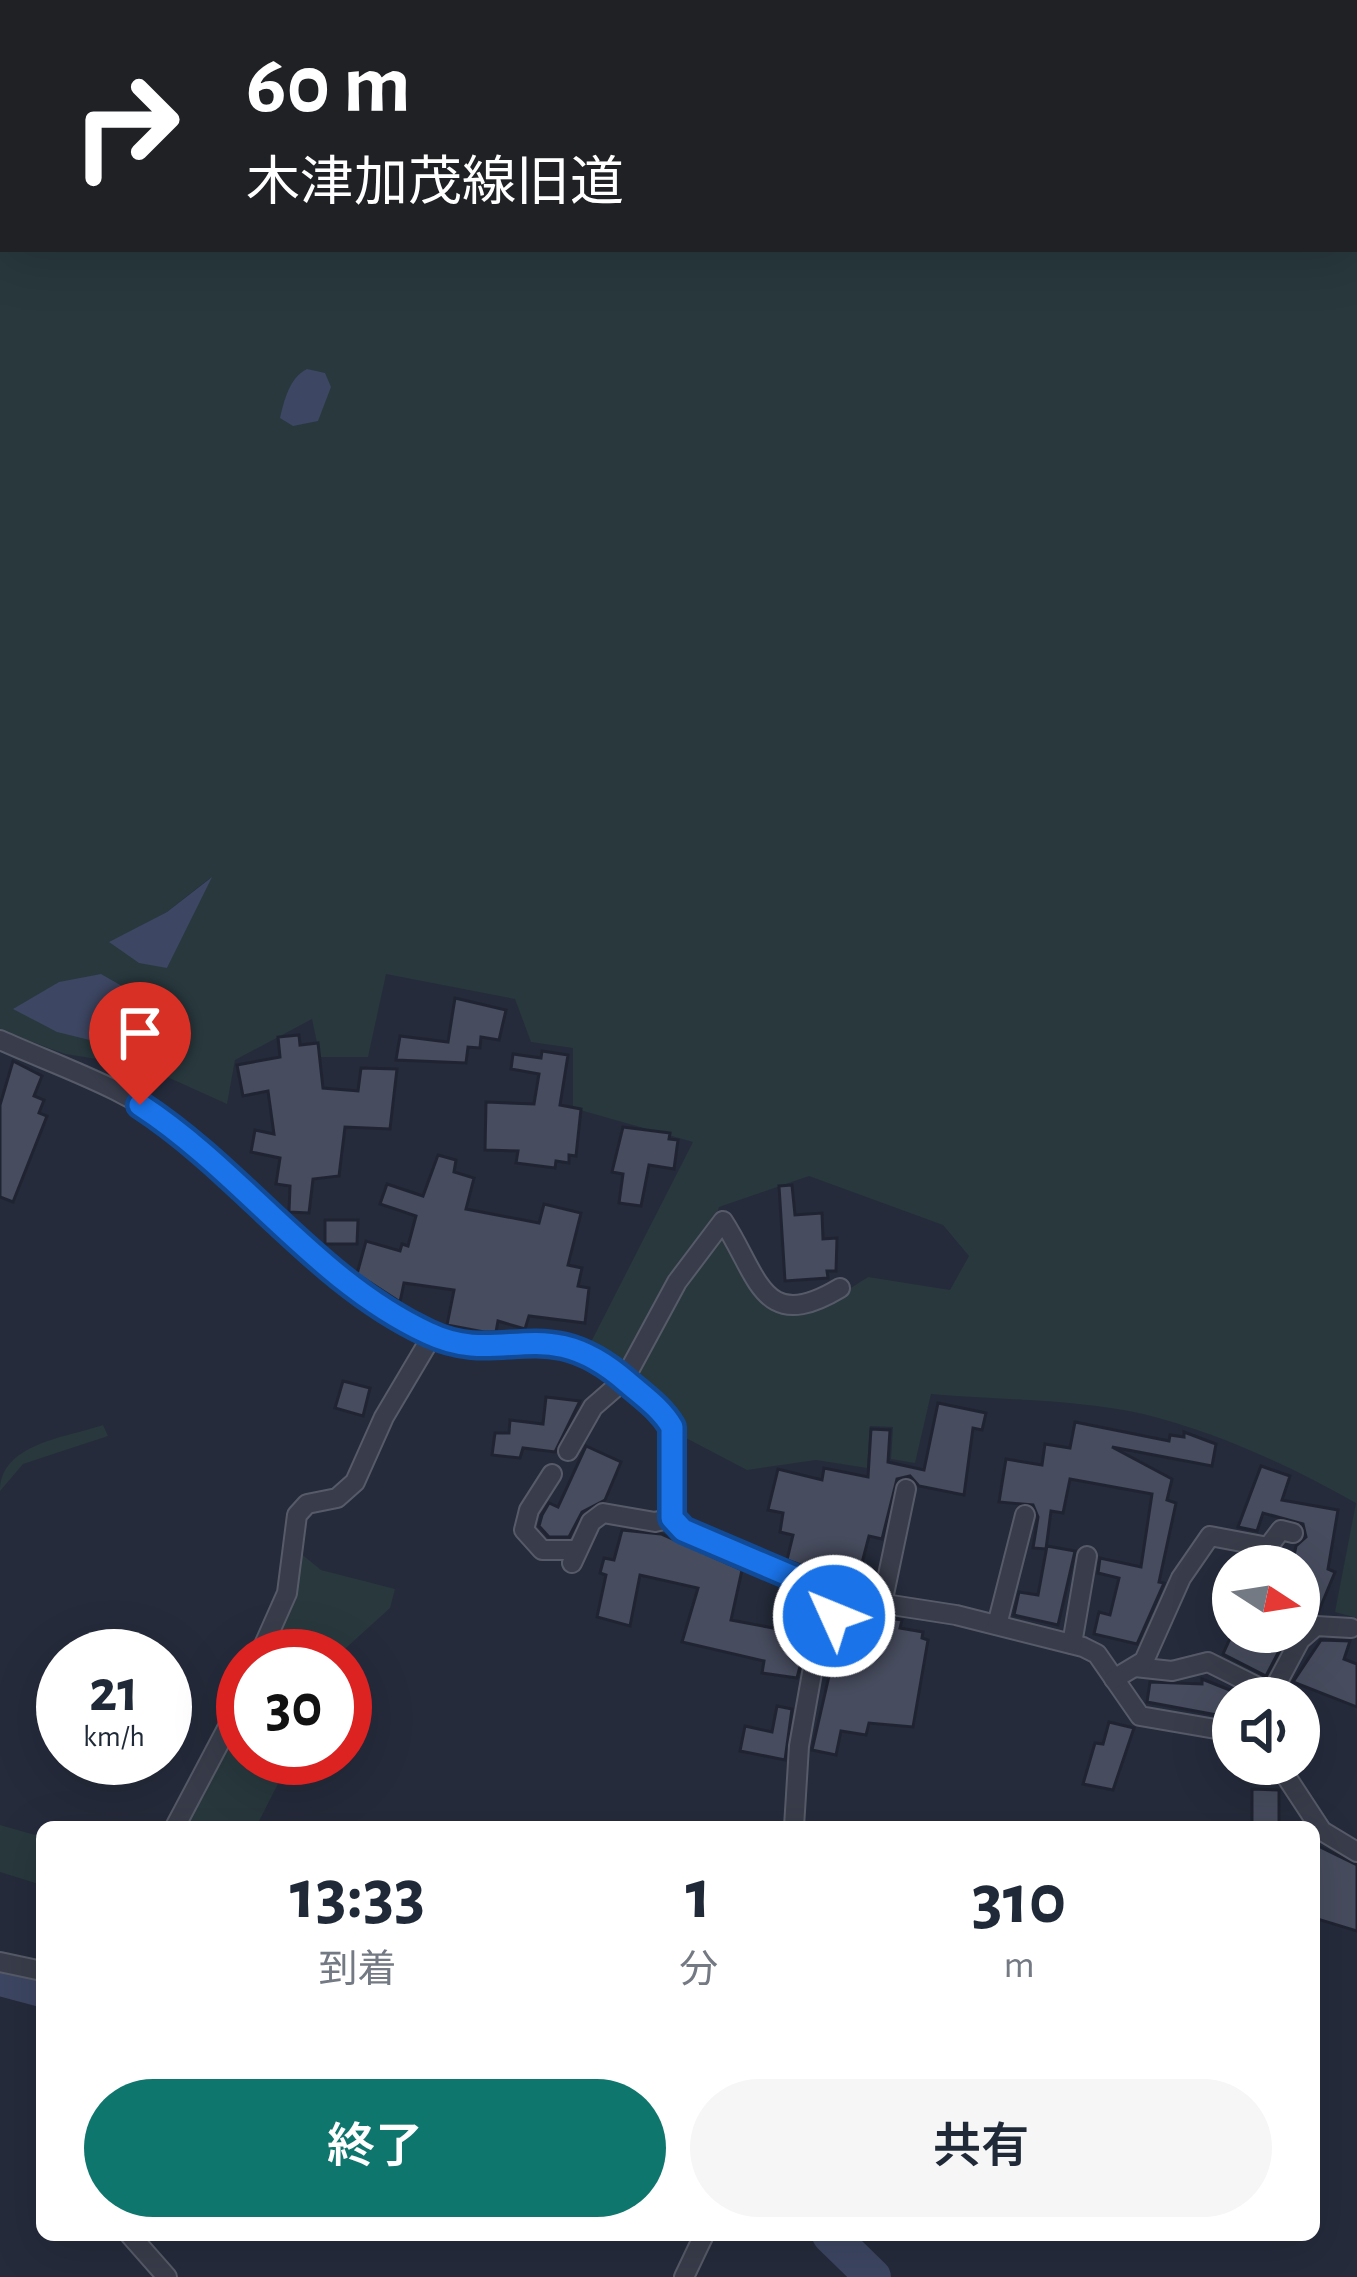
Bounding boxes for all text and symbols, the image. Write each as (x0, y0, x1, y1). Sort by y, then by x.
text: 60 m (246, 44, 411, 128)
icon: right (48, 48, 204, 204)
text: 木津加茂線旧道 (246, 157, 624, 211)
pin (89, 982, 191, 1105)
icon: arrive (107, 1000, 173, 1066)
north arrow (1212, 1545, 1320, 1653)
map controls (1212, 1545, 1320, 1785)
position arrow (771, 1553, 897, 1679)
speed limit sign: 30 (216, 1629, 372, 1785)
text: 21 (89, 1662, 139, 1722)
button: sound (1212, 1677, 1320, 1785)
text: km/h (83, 1722, 145, 1752)
text: 13:33 (290, 1859, 425, 1931)
text: 1 (686, 1859, 711, 1931)
text: 310 (972, 1864, 1066, 1936)
text: m (1003, 1946, 1035, 1985)
text: 到着 (319, 1951, 397, 1990)
text: 分 (679, 1951, 718, 1990)
button: 終了 (84, 2079, 666, 2217)
button: 共有 (690, 2079, 1272, 2217)

